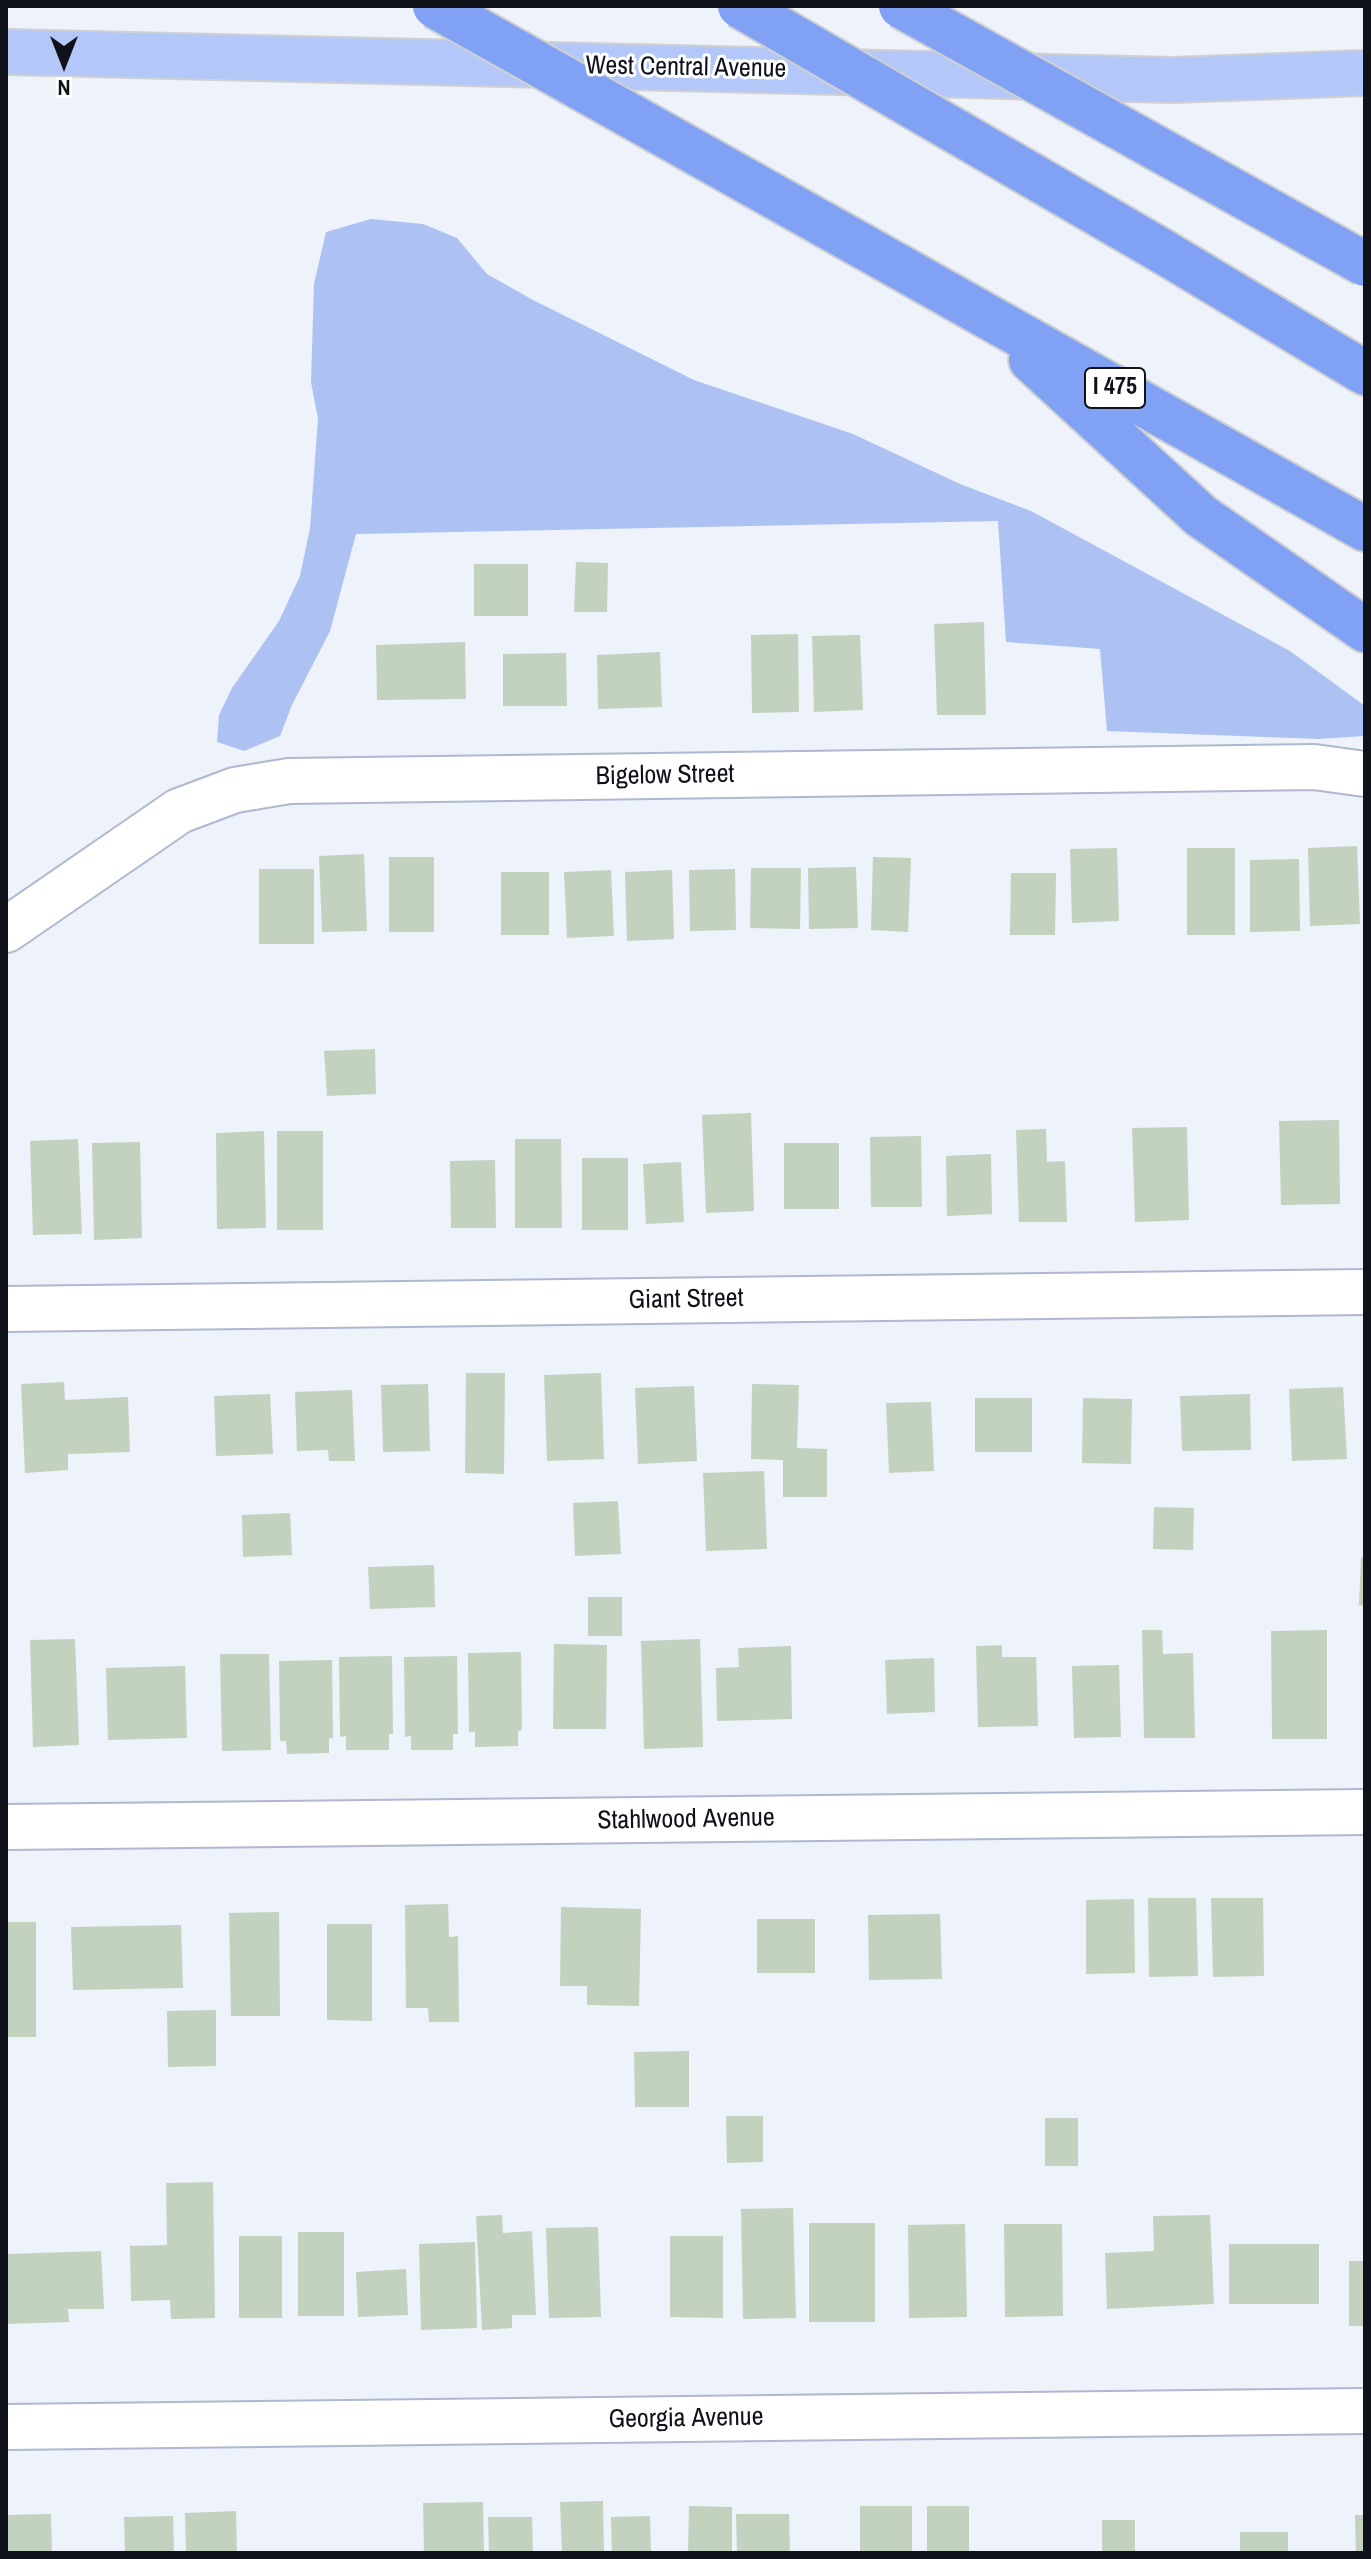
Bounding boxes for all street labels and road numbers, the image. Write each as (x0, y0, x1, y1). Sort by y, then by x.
street label: West Central Avenue (585, 51, 787, 85)
road number: I 475 (1085, 368, 1145, 408)
street label: Bigelow Street (595, 759, 735, 793)
street label: Giant Street (628, 1283, 744, 1317)
street label: Stahlwood Avenue (597, 1803, 775, 1837)
street label: Georgia Avenue (608, 2402, 764, 2436)

